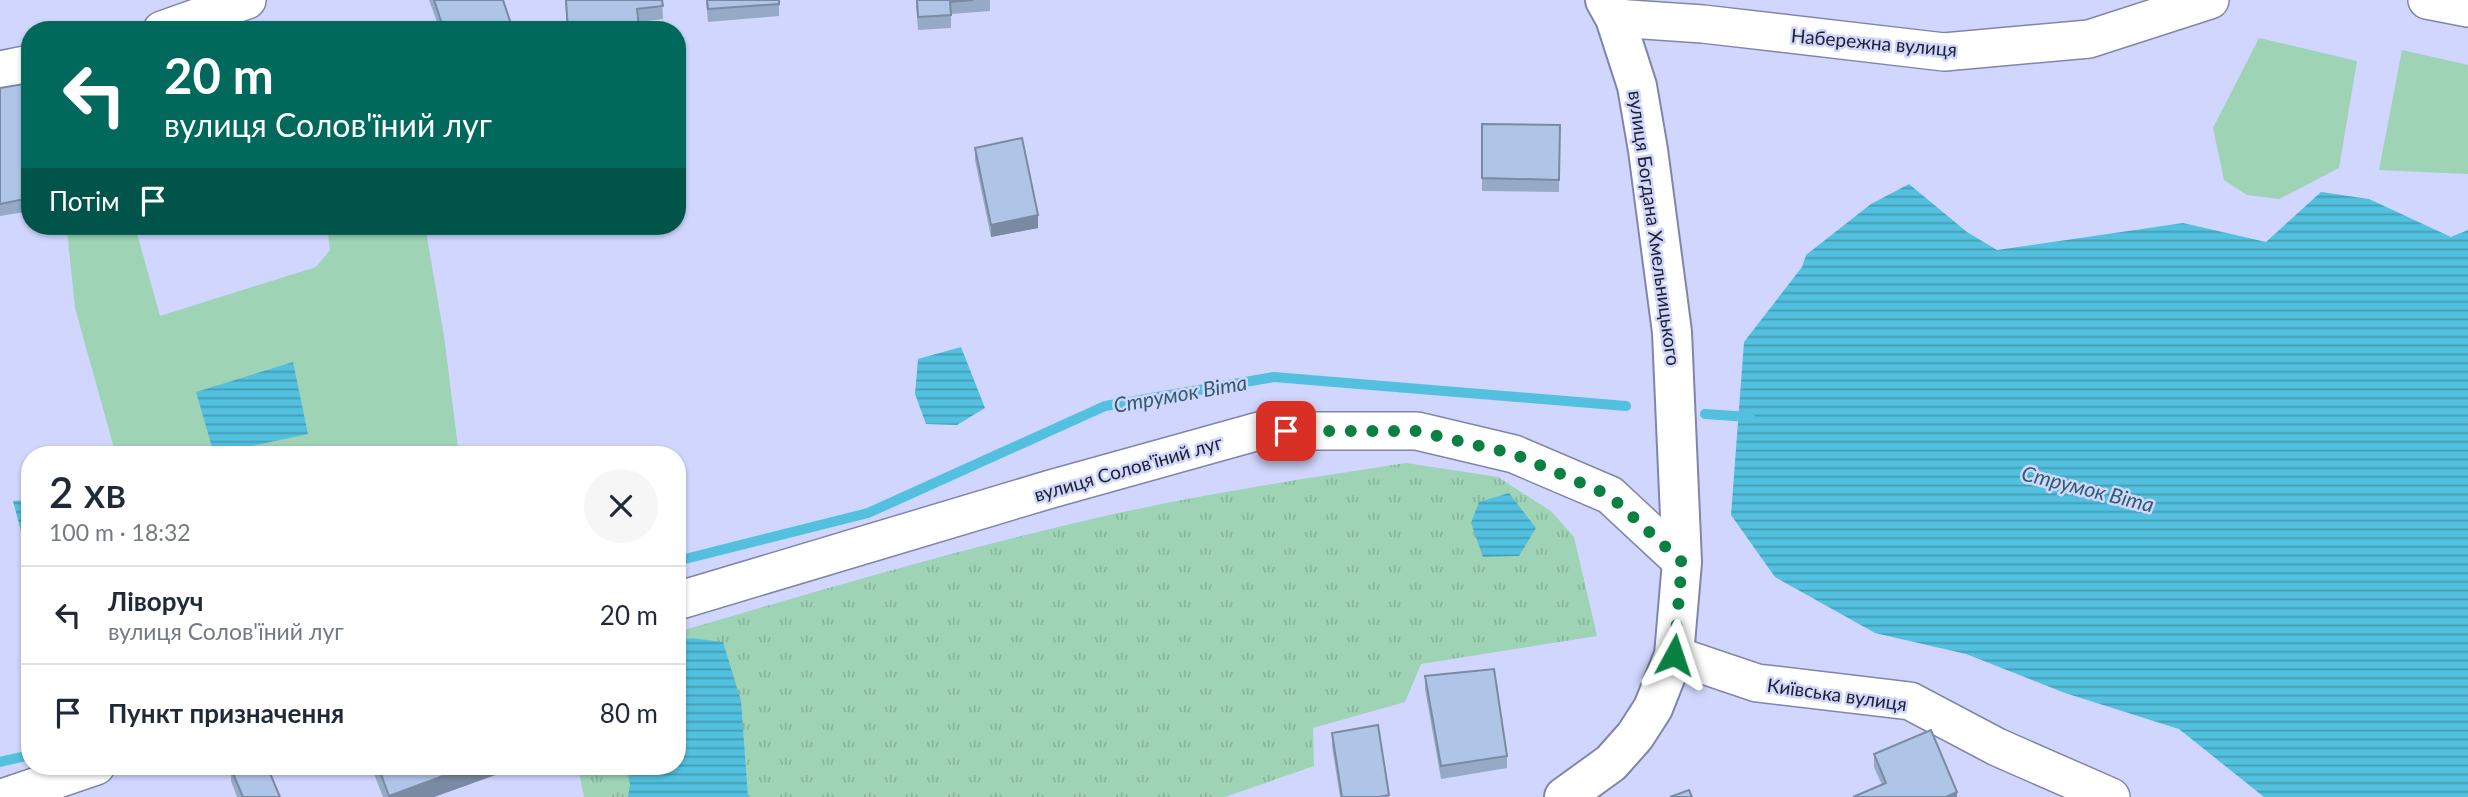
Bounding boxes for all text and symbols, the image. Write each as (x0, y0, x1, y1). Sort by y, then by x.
street label: Набережна вулиця (1790, 23, 1958, 61)
text: 20 m (164, 46, 274, 104)
icon: left (49, 49, 140, 140)
street label: вулиця Богдана Хмельницького (1624, 89, 1686, 367)
text: вулиця Солов'їний луг (164, 105, 492, 144)
icon: arrive (134, 182, 172, 220)
text: Потім (49, 185, 120, 217)
water label: Струмок Віта (1111, 369, 1249, 417)
pin (1256, 401, 1316, 461)
icon: arrive (1267, 412, 1305, 450)
street label: вулиця Солов'їний луг (1031, 430, 1225, 506)
water label: Струмок Віта (2019, 460, 2157, 516)
text: 2 хв (49, 467, 126, 517)
button: close (584, 469, 658, 543)
text: 100 m · 18:32 (49, 518, 191, 546)
text: Ліворуч (108, 585, 204, 617)
icon: left (49, 596, 87, 634)
text: 20 m (600, 599, 658, 631)
text: вулиця Солов'їний луг (108, 617, 344, 645)
position arrow (1637, 618, 1711, 692)
street label: Київська вулиця (1766, 673, 1908, 715)
icon: arrive (49, 694, 87, 732)
text: Пункт призначення (108, 697, 344, 729)
text: 80 m (600, 697, 658, 729)

